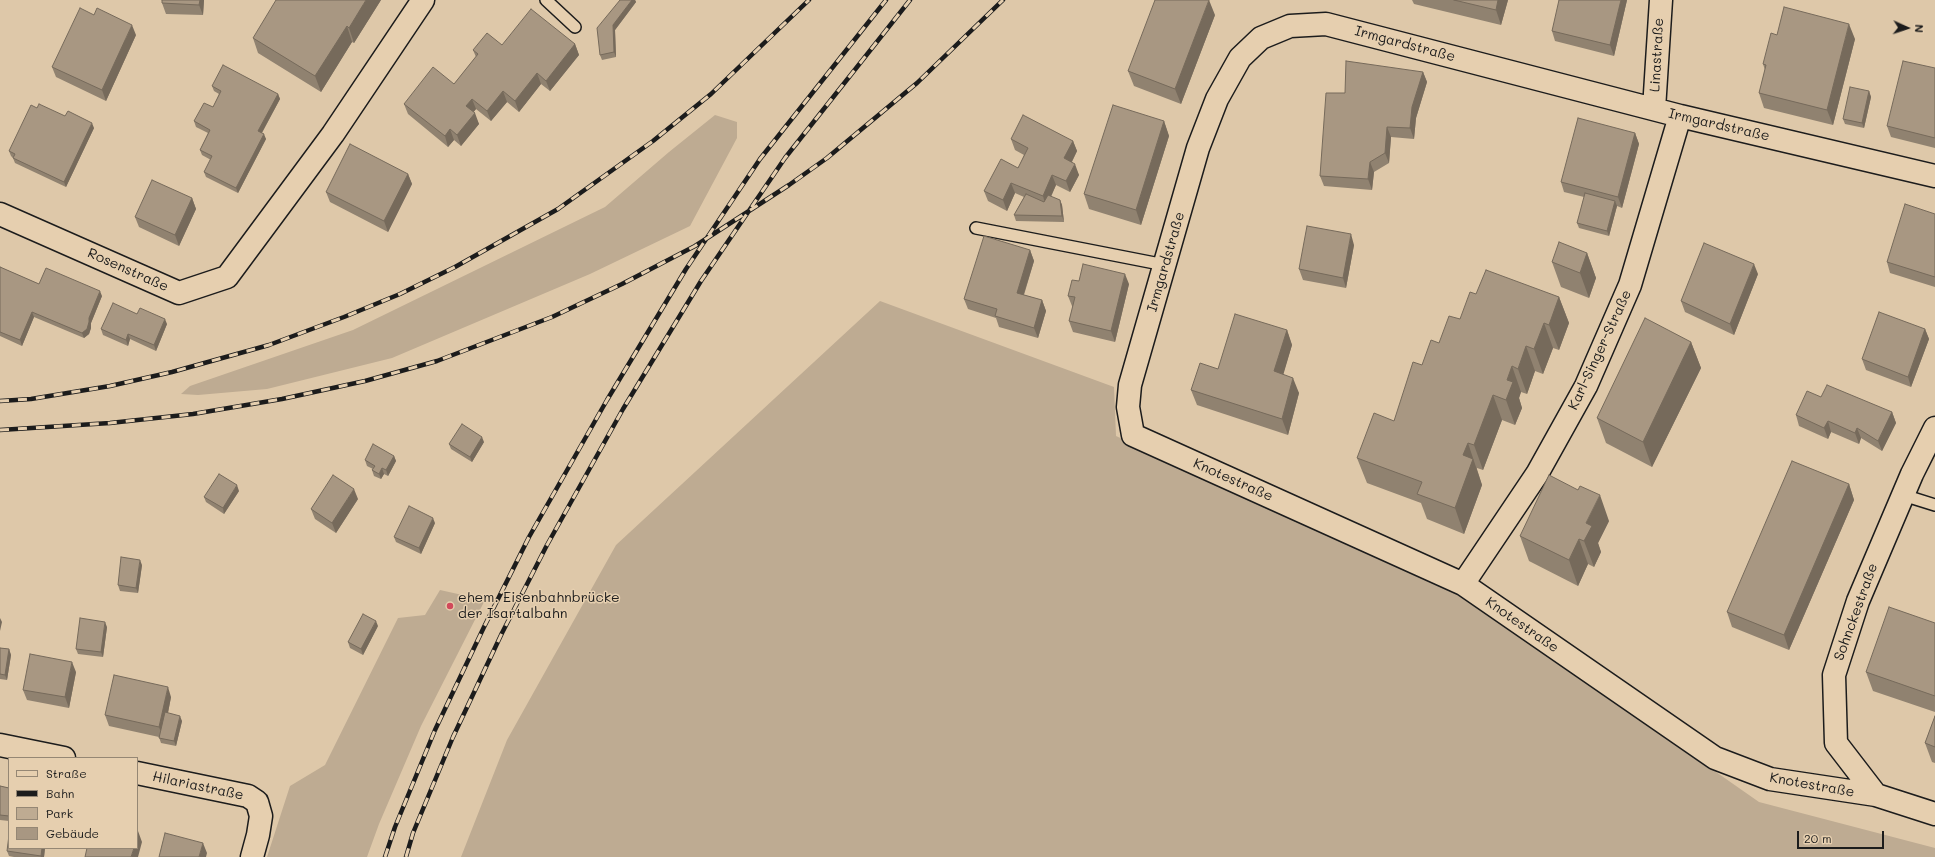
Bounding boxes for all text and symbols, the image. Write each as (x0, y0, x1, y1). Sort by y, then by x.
north arrow (1887, 8, 1927, 48)
street label: Linastraße (1647, 17, 1667, 93)
street label: Irmgardstraße (1353, 23, 1457, 65)
text: N (1912, 24, 1927, 33)
street label: Irmgardstraße (1667, 105, 1771, 145)
street label: Irmgardstraße (1144, 210, 1188, 314)
street label: Rosenstraße (85, 245, 171, 295)
street label: Karl-Singer-Straße (1565, 287, 1635, 413)
street label: Knotestraße (1190, 455, 1276, 505)
street label: Sohnckestraße (1831, 561, 1881, 663)
place label: ehem. Eisenbahnbrücke der Isartalbahn (458, 590, 620, 622)
street label: Knotestraße (1482, 594, 1562, 656)
marker: ehem. Eisenbahnbrücke der Isartalbahn (445, 601, 455, 611)
legend (8, 757, 138, 849)
text: Straße (46, 765, 87, 781)
street label: Hilariastraße (151, 768, 245, 804)
street label: Knotestraße (1768, 769, 1856, 801)
text: Bahn (46, 785, 74, 801)
text: Park (46, 805, 73, 821)
scale bar (1799, 823, 1886, 849)
text: Gebäude (46, 825, 99, 841)
text: 20 m (1804, 830, 1832, 846)

